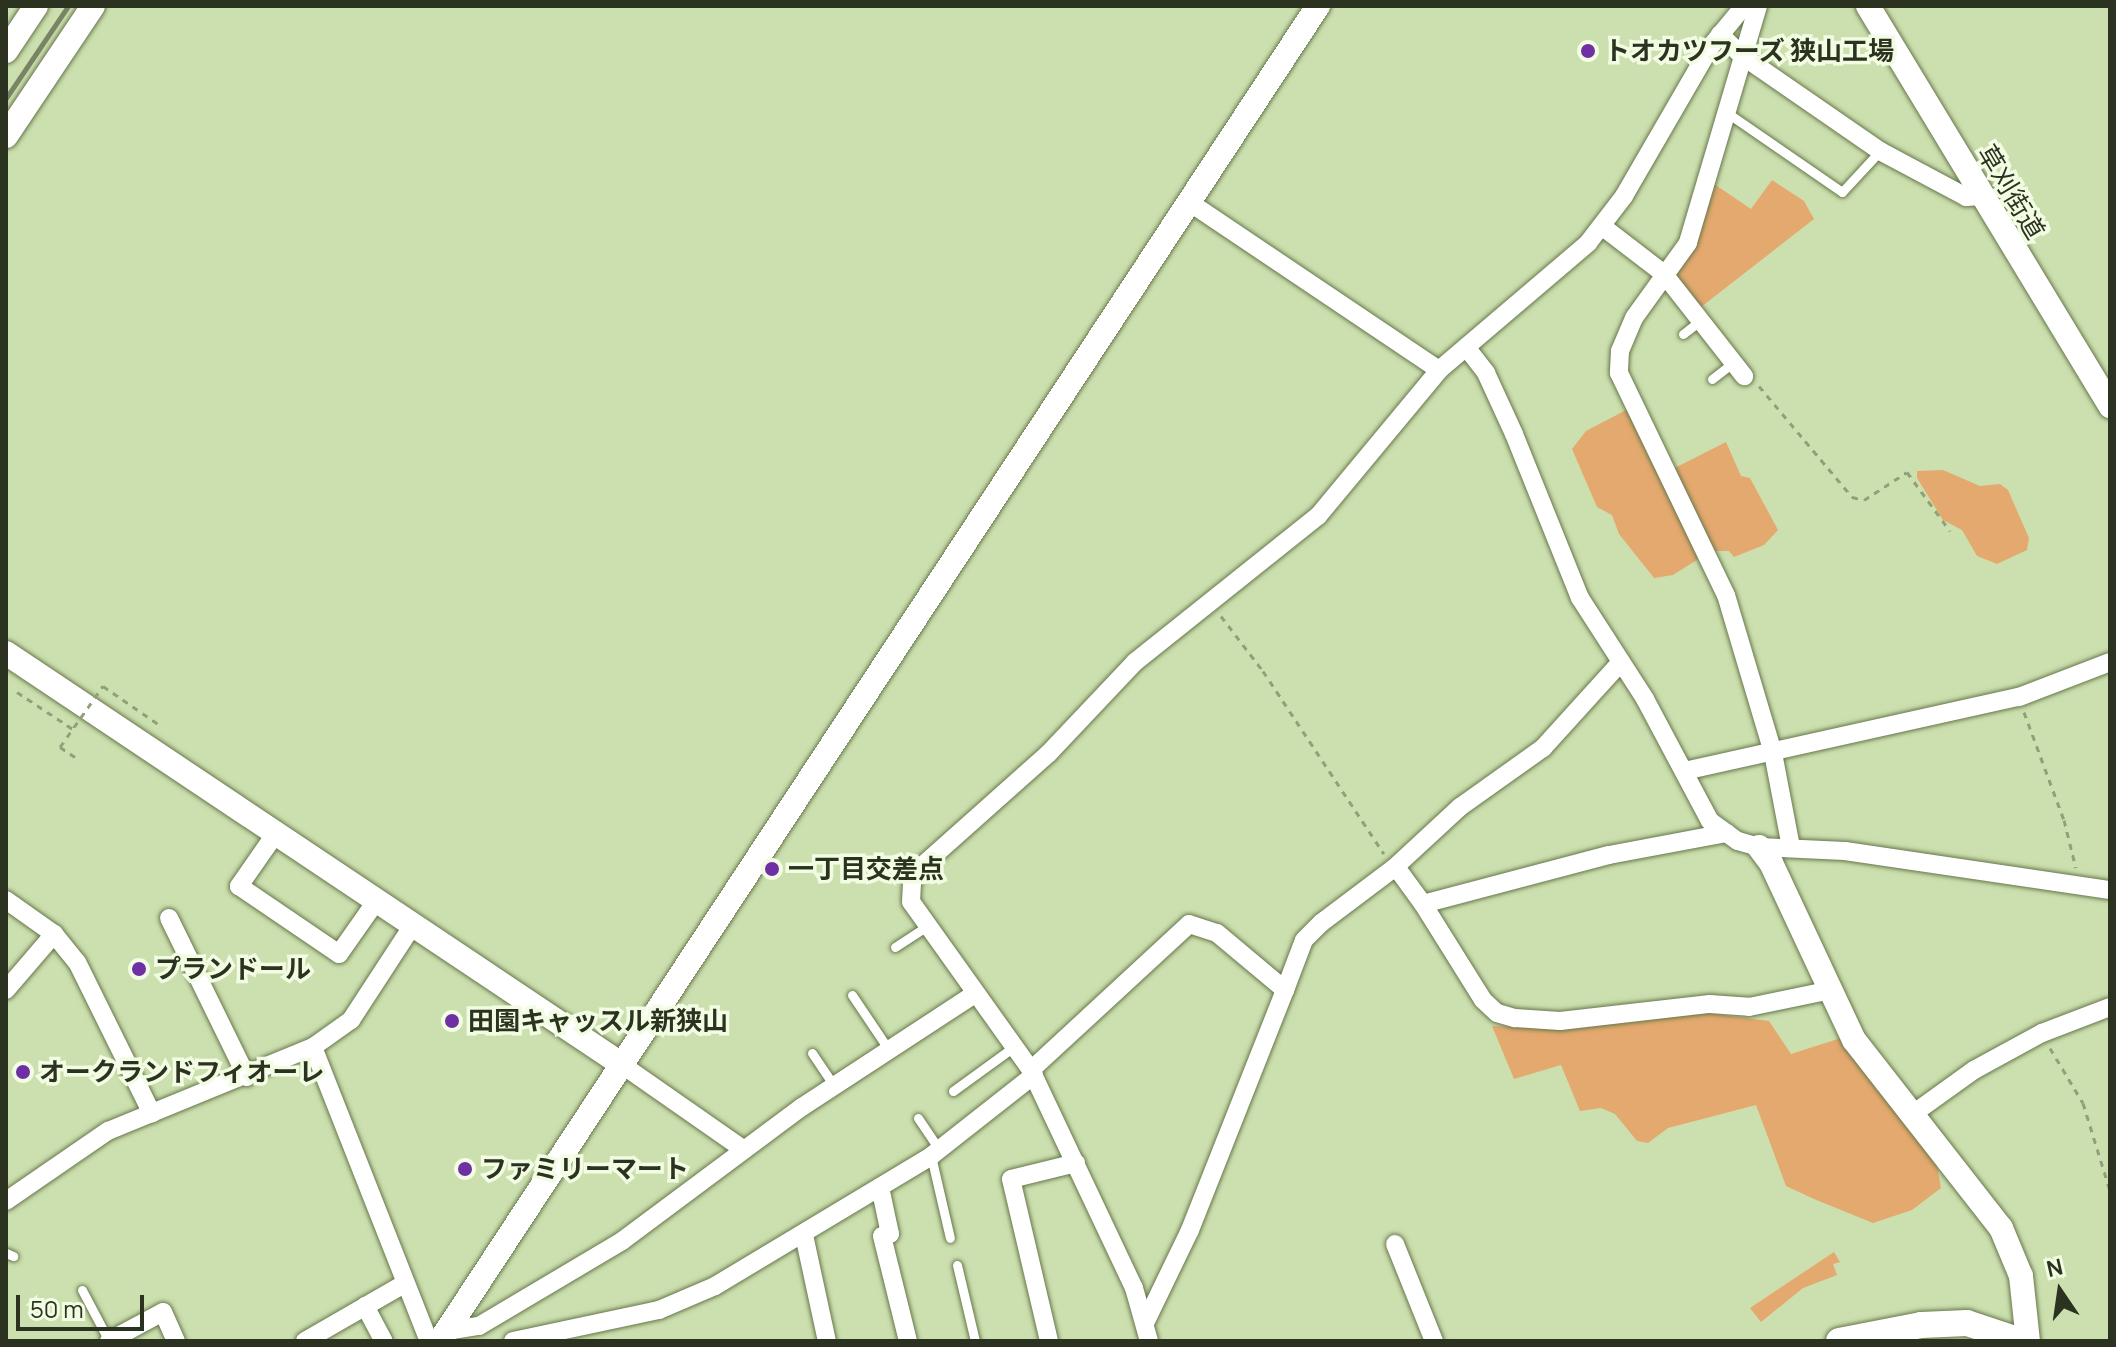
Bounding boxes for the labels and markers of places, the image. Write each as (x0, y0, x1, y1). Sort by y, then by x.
place label: トオカツフーズ 狭山工場 (1604, 35, 1895, 67)
marker: トオカツフーズ 狭山工場 (1579, 42, 1597, 60)
place label: 一丁目交差点 (788, 853, 944, 885)
marker: 一丁目交差点 (763, 860, 781, 878)
place label: プランドール (155, 953, 311, 985)
marker: プランドール (130, 960, 148, 978)
place label: 田園キャッスル新狭山 (468, 1005, 728, 1037)
marker: 田園キャッスル新狭山 (443, 1012, 461, 1030)
place label: オークランドフィオーレ (39, 1056, 325, 1088)
marker: オークランドフィオーレ (14, 1063, 32, 1081)
place label: ファミリーマート (481, 1153, 689, 1185)
marker: ファミリーマート (456, 1160, 474, 1178)

